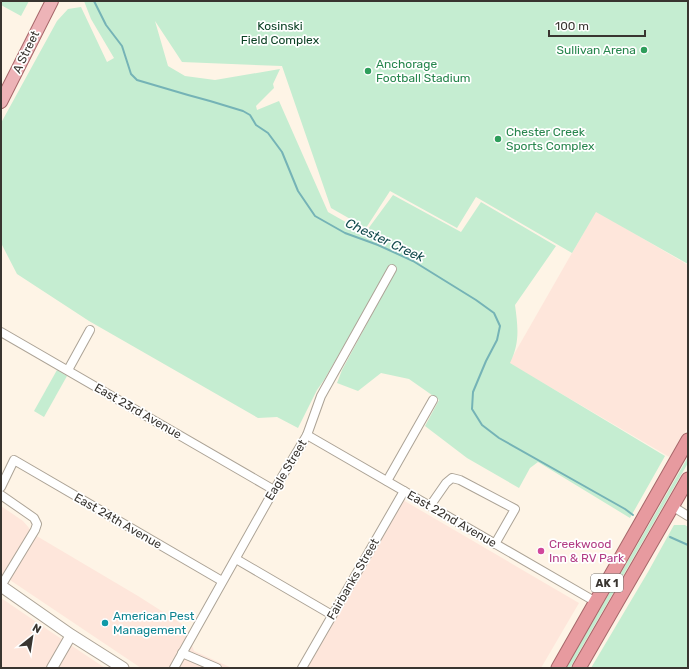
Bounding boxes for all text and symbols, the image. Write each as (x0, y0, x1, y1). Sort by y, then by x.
scale bar (549, 12, 645, 38)
park label: Kosinski Field Complex (241, 19, 320, 47)
text: 100 m (555, 19, 589, 33)
street label: A Street (10, 28, 42, 75)
place label: Sullivan Arena (557, 43, 636, 57)
marker: Sullivan Arena (639, 45, 649, 55)
place label: Anchorage Football Stadium (376, 57, 471, 85)
marker: Anchorage Football Stadium (363, 66, 373, 76)
place label: Chester Creek Sports Complex (506, 125, 595, 153)
marker: Chester Creek Sports Complex (493, 134, 503, 144)
water label: Chester Creek (343, 215, 427, 265)
street label: East 23rd Avenue (92, 380, 184, 442)
street label: Eagle Street (262, 437, 310, 503)
street label: East 22nd Avenue (405, 488, 499, 550)
street label: East 24th Avenue (72, 490, 164, 552)
street label: Fairbanks Street (324, 536, 382, 622)
place label: Creekwood Inn & RV Park (549, 537, 625, 565)
marker: Creekwood Inn & RV Park (536, 546, 546, 556)
road number: AK 1 (591, 574, 623, 592)
place label: American Pest Management (113, 609, 195, 637)
north arrow (12, 617, 52, 657)
marker: American Pest Management (100, 618, 110, 628)
text: N (30, 621, 43, 636)

